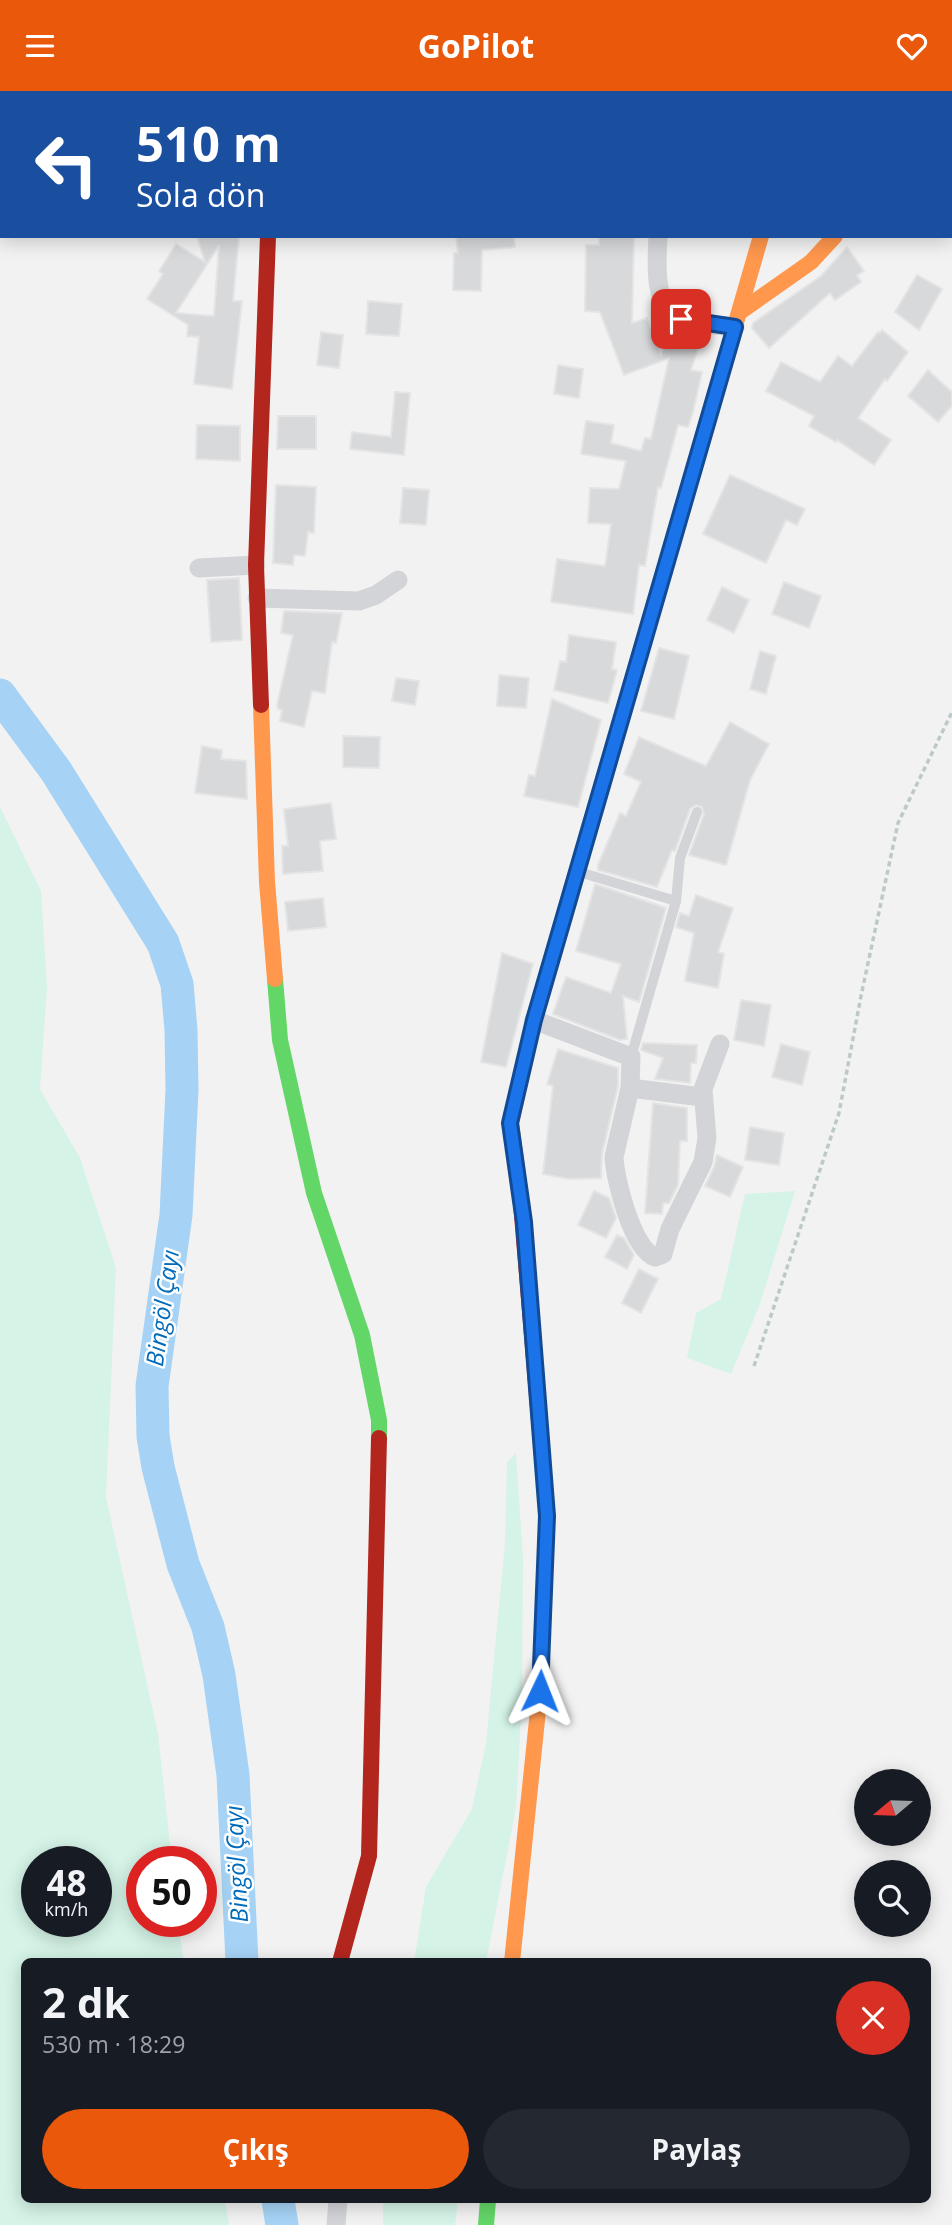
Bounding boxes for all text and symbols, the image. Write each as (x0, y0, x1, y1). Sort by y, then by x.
text: GoPilot (418, 24, 534, 67)
icon: menu (21, 27, 59, 65)
icon: heart (893, 27, 931, 65)
text: 510 m (136, 110, 281, 176)
icon: left (21, 119, 112, 210)
text: Sola dön (136, 173, 265, 216)
pin (651, 289, 711, 349)
icon: arrive (662, 300, 700, 338)
water label: Bingöl Çayı (137, 1247, 186, 1368)
position arrow (503, 1654, 577, 1728)
north arrow (854, 1769, 931, 1846)
map controls (854, 1769, 931, 1937)
water label: Bingöl Çayı (216, 1805, 255, 1924)
speed limit sign: 50 (126, 1846, 217, 1937)
text: 48 (46, 1859, 87, 1906)
button: search (854, 1860, 931, 1937)
text: km/h (45, 1897, 88, 1921)
text: 2 dk (42, 1973, 130, 2030)
button: close (836, 1981, 910, 2055)
text: 530 m · 18:29 (42, 2028, 185, 2060)
button: Çıkış (42, 2109, 469, 2189)
button: Paylaş (483, 2109, 910, 2189)

